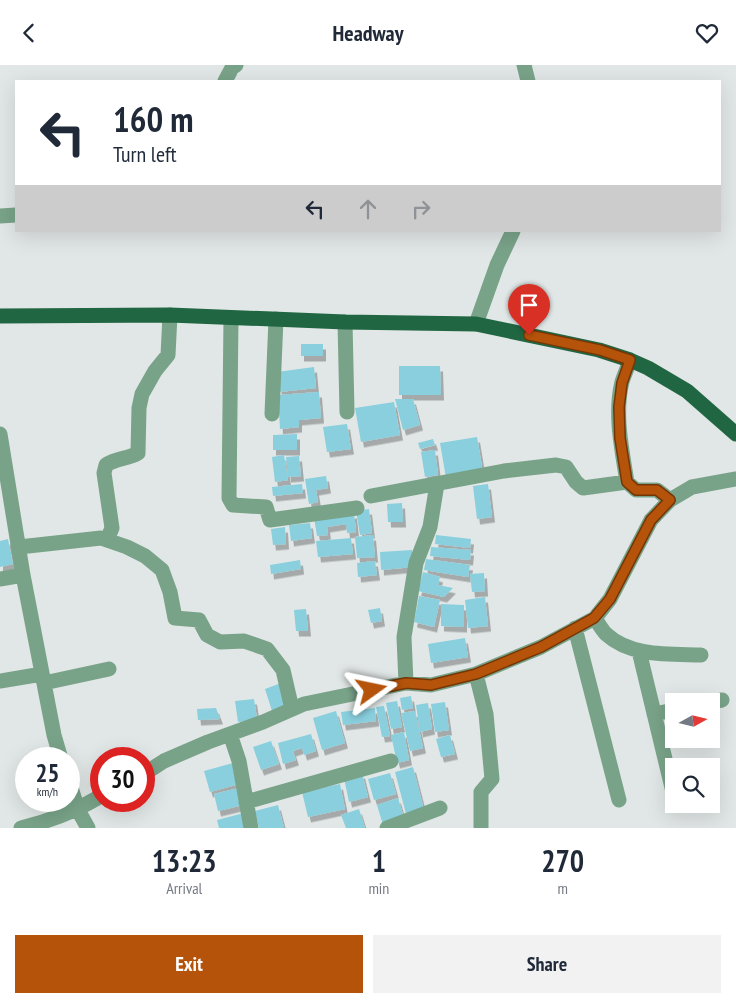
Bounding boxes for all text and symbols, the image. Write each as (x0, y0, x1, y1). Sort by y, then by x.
icon: back (15, 19, 43, 47)
text: Headway (332, 19, 404, 47)
icon: heart (693, 19, 721, 47)
text: 160 m (113, 96, 194, 142)
icon: left (30, 100, 95, 165)
text: Turn left (113, 140, 177, 168)
icon: left (301, 195, 329, 223)
icon: ahead (354, 195, 382, 223)
icon: right (407, 195, 435, 223)
pin (508, 284, 550, 335)
icon: arrive (515, 291, 543, 319)
position arrow (345, 663, 397, 715)
north arrow (665, 693, 720, 747)
map controls (665, 693, 720, 813)
speed limit sign: 30 (90, 747, 155, 812)
text: 25 (36, 757, 59, 789)
button: search (665, 758, 720, 813)
text: km/h (37, 784, 58, 799)
text: 13:23 (152, 841, 217, 880)
text: 1 (372, 841, 386, 880)
text: 270 (541, 841, 584, 880)
text: Arrival (166, 878, 202, 898)
text: min (368, 878, 389, 898)
text: m (557, 878, 568, 898)
button: Exit (15, 935, 363, 993)
button: Share (373, 935, 721, 993)

